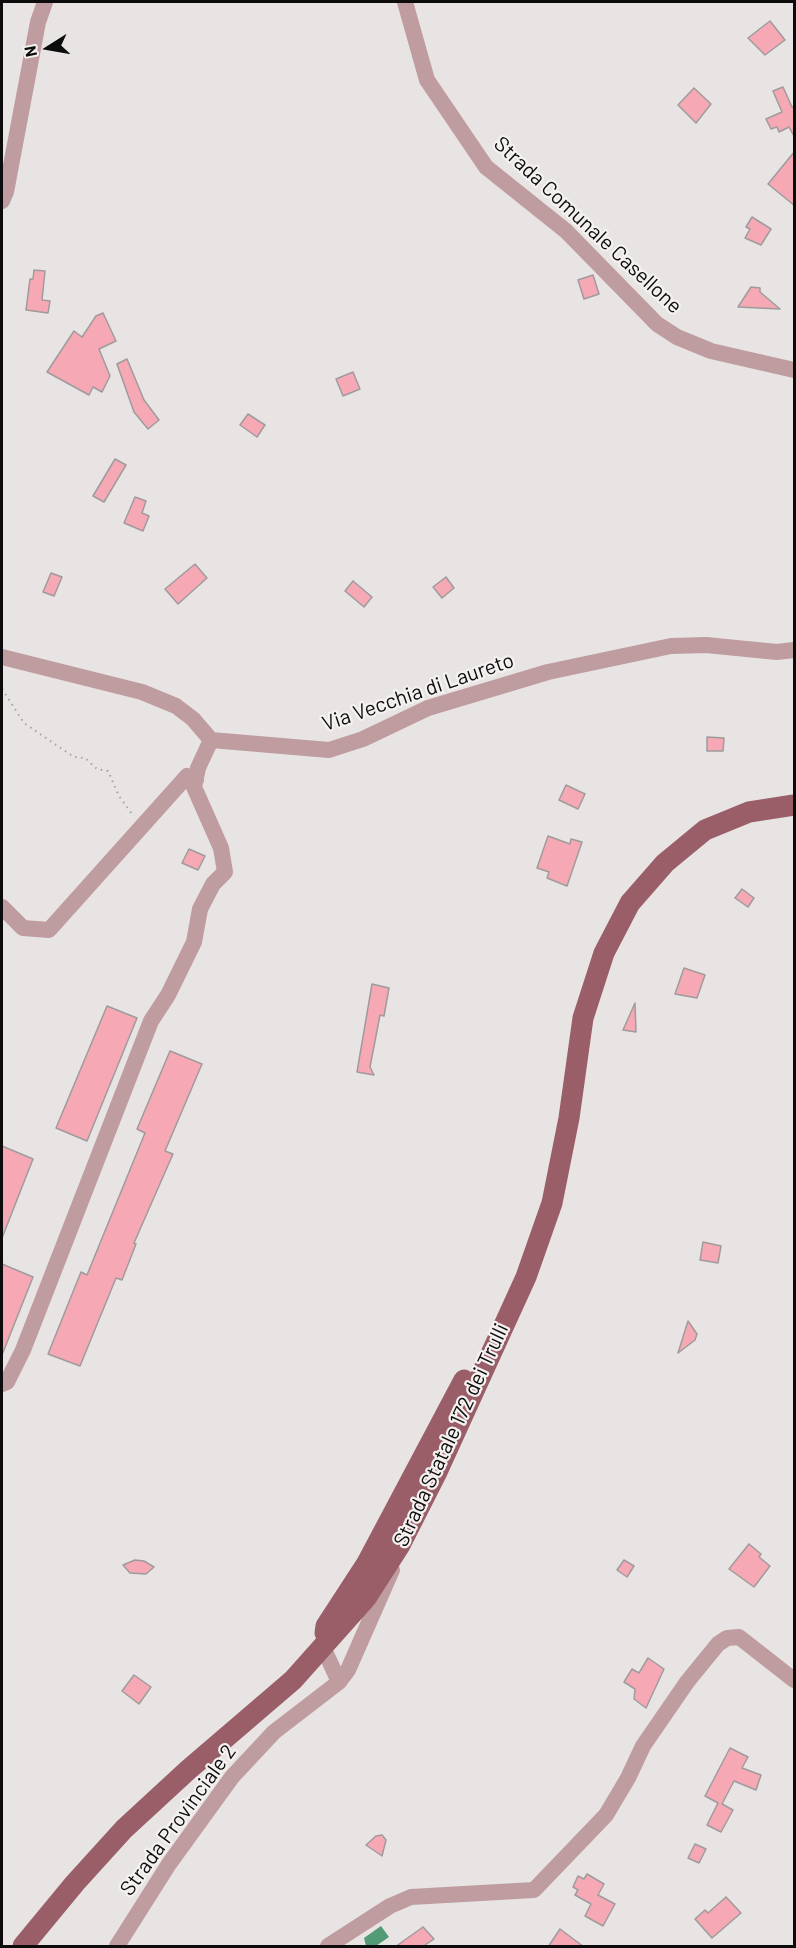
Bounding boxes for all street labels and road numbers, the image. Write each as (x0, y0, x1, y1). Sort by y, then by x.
street label: Strada Comunale Casellone (489, 131, 687, 319)
street label: Via Vecchia di Laureto (319, 647, 517, 737)
street label: Strada Statale 172 dei Trulli (388, 1319, 514, 1551)
street label: Strada Provinciale 2 (115, 1740, 241, 1900)

